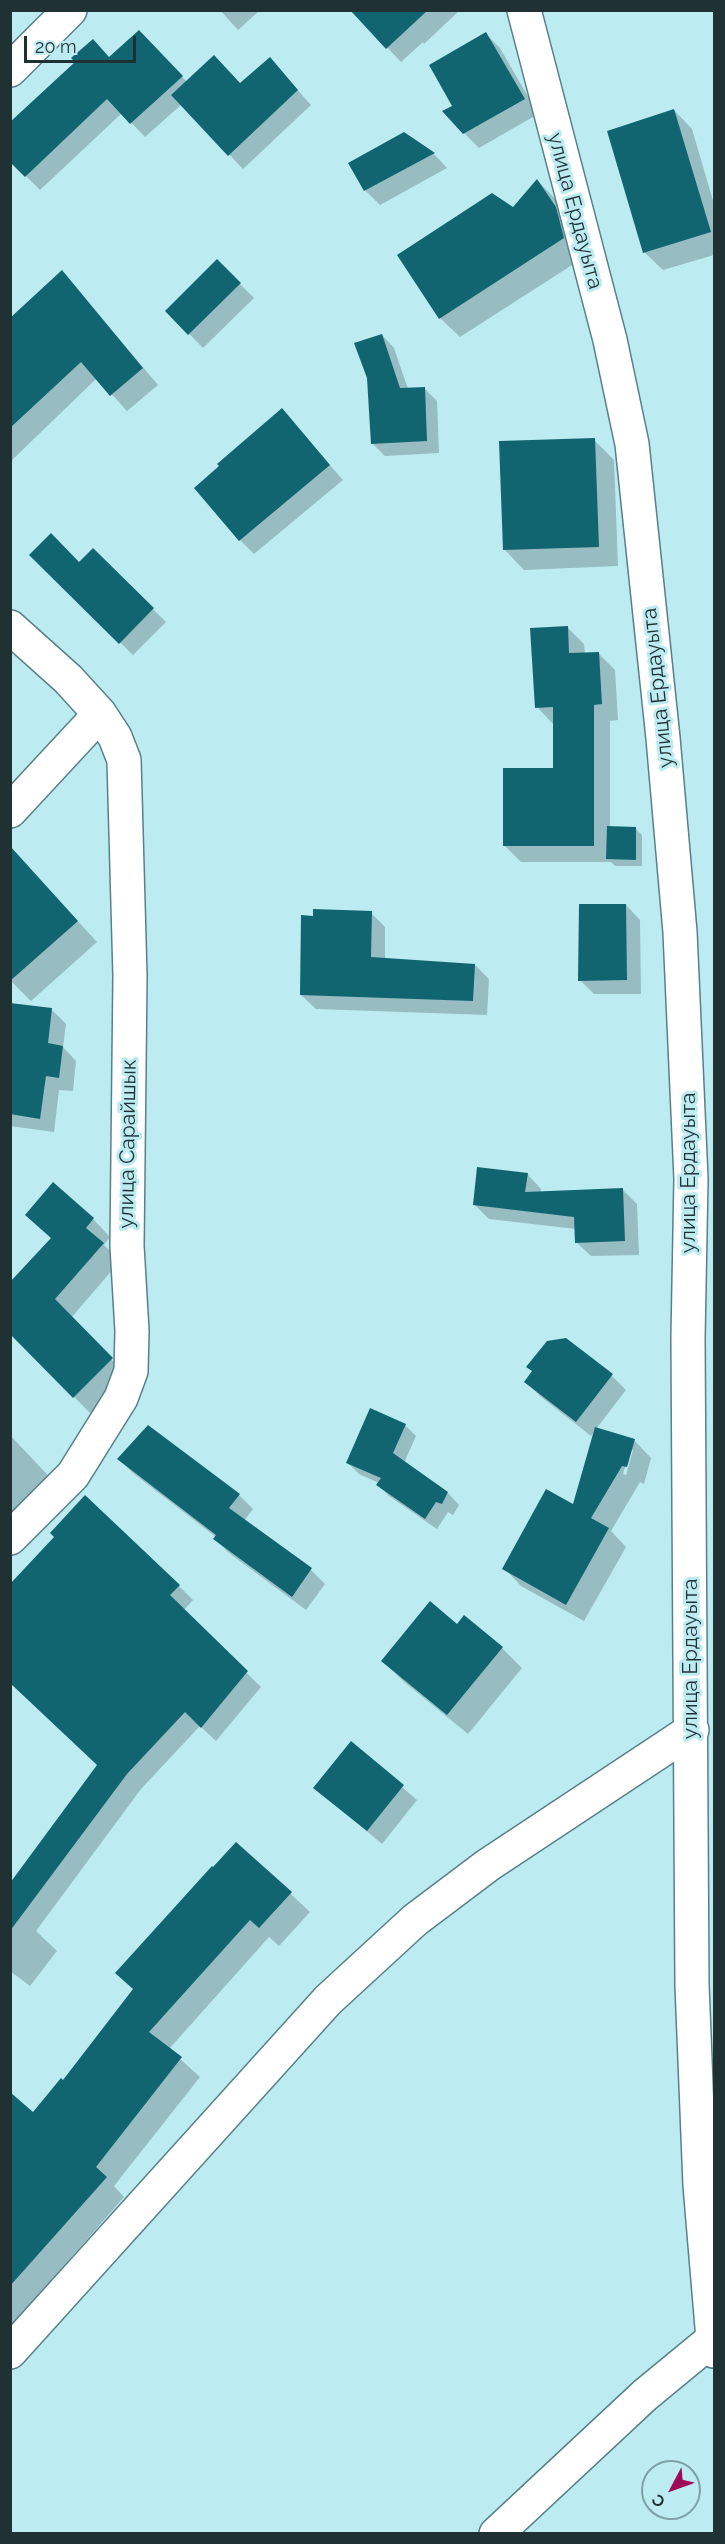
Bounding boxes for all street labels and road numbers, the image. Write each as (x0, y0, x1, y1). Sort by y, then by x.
street label: улица Ердауыта (542, 130, 608, 292)
street label: улица Ердауыта (637, 607, 679, 769)
street label: улица Сарайшык (114, 1059, 142, 1229)
street label: улица Ердауыта (676, 1093, 702, 1253)
street label: улица Ердауыта (678, 1579, 704, 1739)

